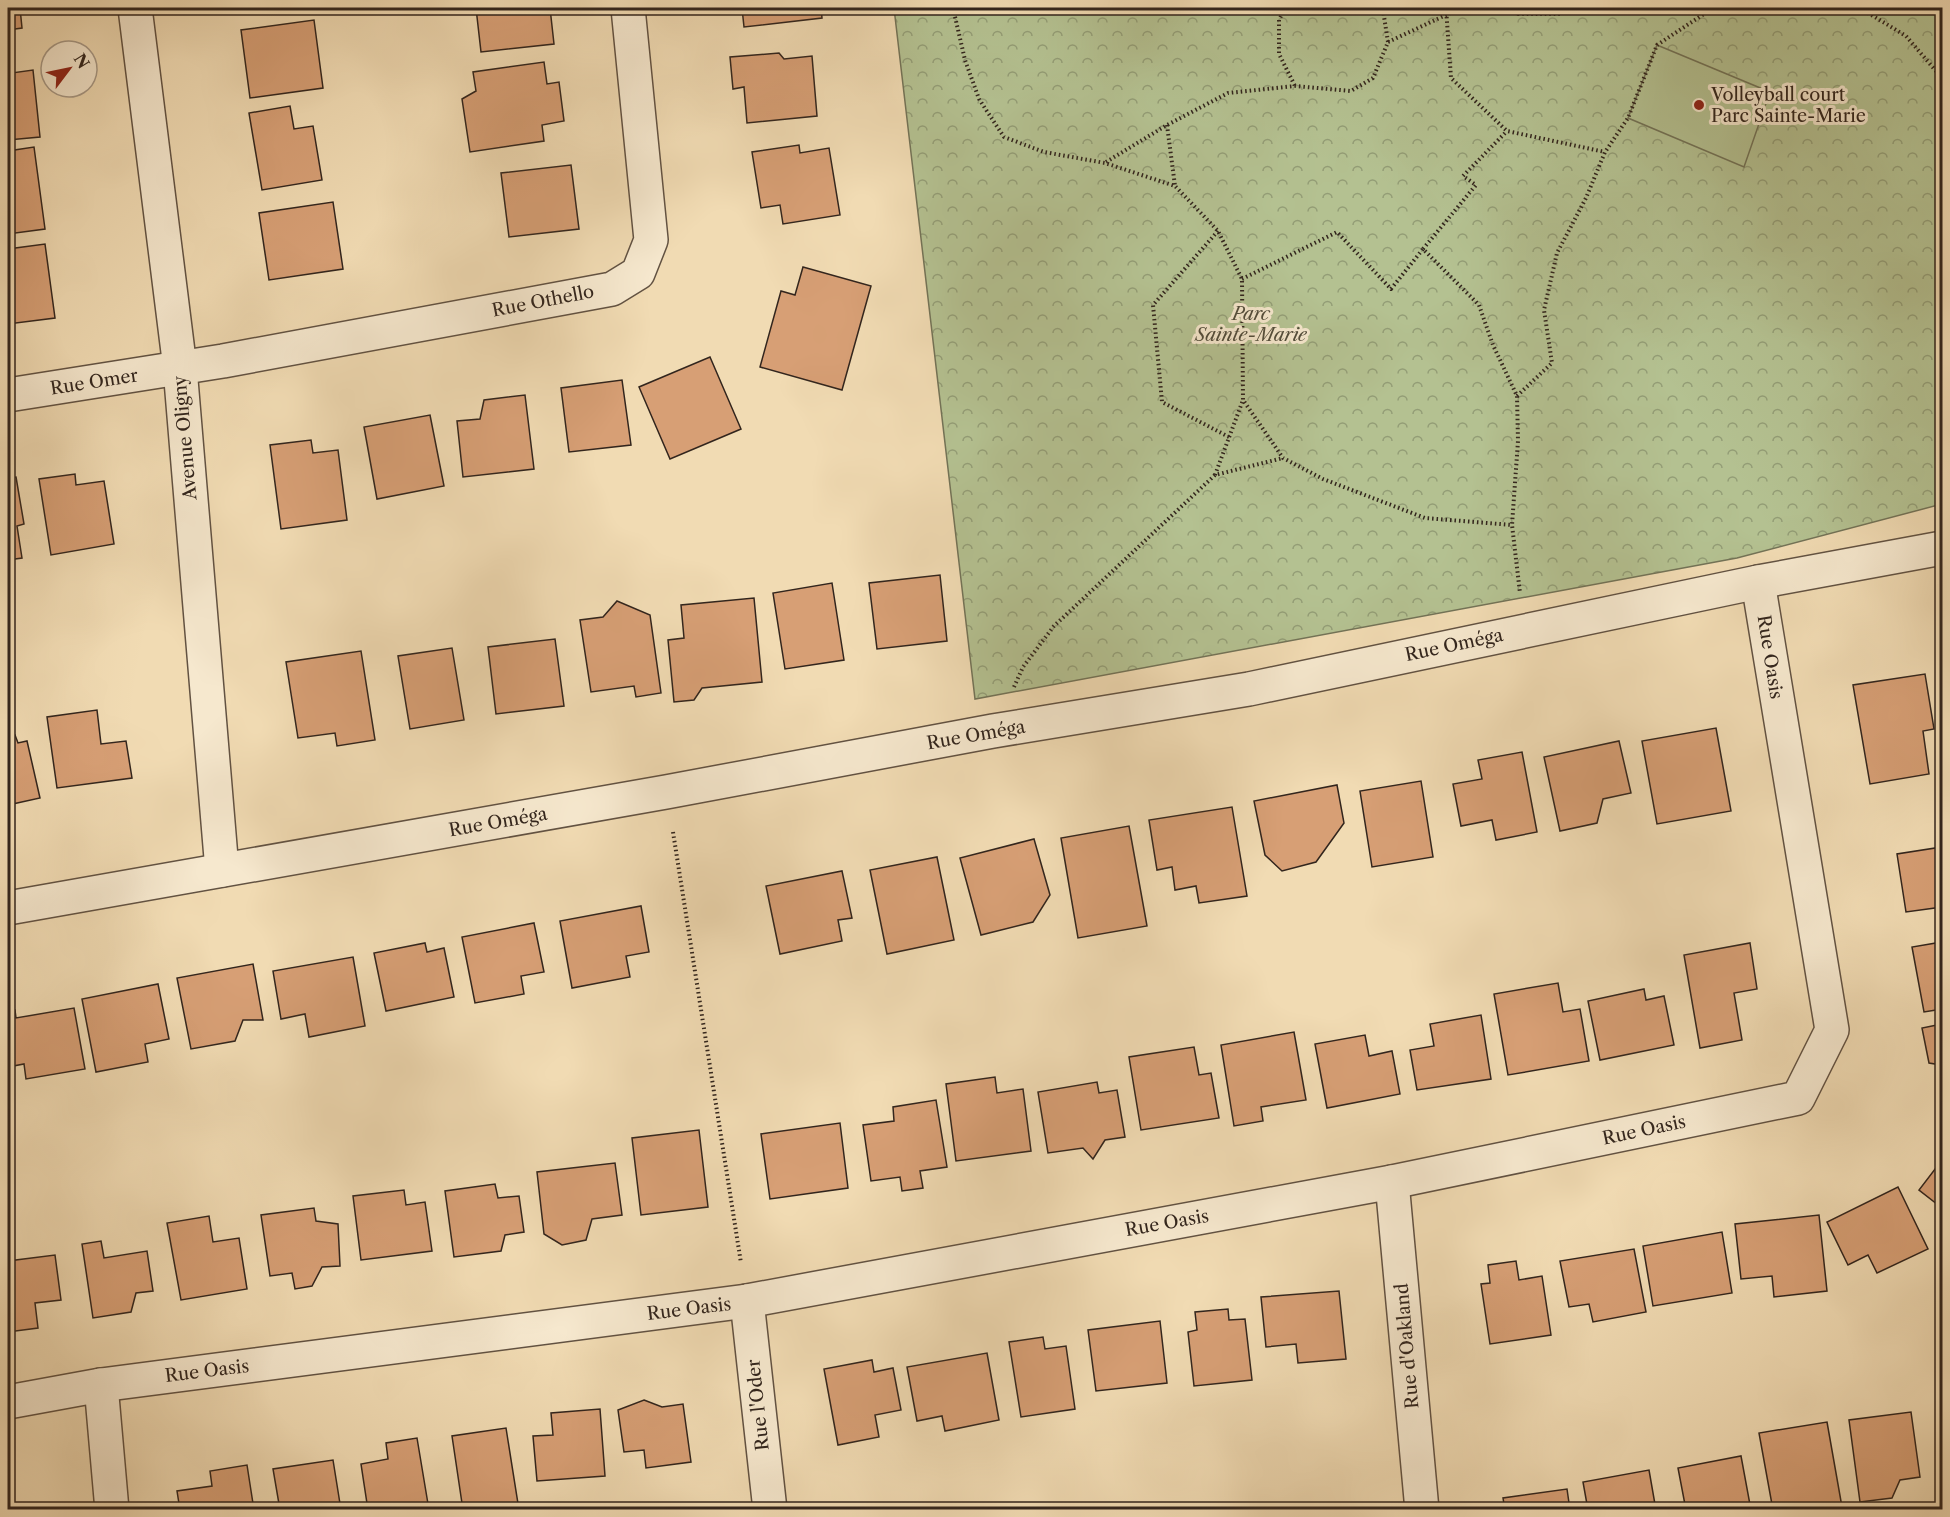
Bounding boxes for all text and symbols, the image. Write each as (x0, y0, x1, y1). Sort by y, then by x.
north arrow (39, 39, 99, 99)
text: N (70, 50, 94, 72)
place label: Volleyball court Parc Sainte-Marie (1710, 84, 1866, 127)
marker: Volleyball court Parc Sainte-Marie (1692, 98, 1706, 112)
street label: Rue Othello (490, 280, 596, 322)
park label: Parc Sainte-Marie (1194, 303, 1308, 346)
street label: Rue Omer (49, 364, 140, 400)
street label: Avenue Oligny (169, 374, 201, 502)
street label: Rue Oasis (1753, 613, 1787, 701)
street label: Rue Oméga (1403, 624, 1506, 666)
street label: Rue Oméga (925, 715, 1028, 755)
street label: Rue Oméga (447, 802, 550, 842)
street label: Rue Oasis (1600, 1110, 1688, 1150)
street label: Rue Oasis (1123, 1205, 1211, 1241)
street label: Rue d'Oakland (1391, 1282, 1423, 1410)
street label: Rue Oasis (646, 1293, 732, 1325)
street label: Rue Oasis (164, 1355, 250, 1387)
street label: Rue l'Oder (742, 1358, 774, 1452)

